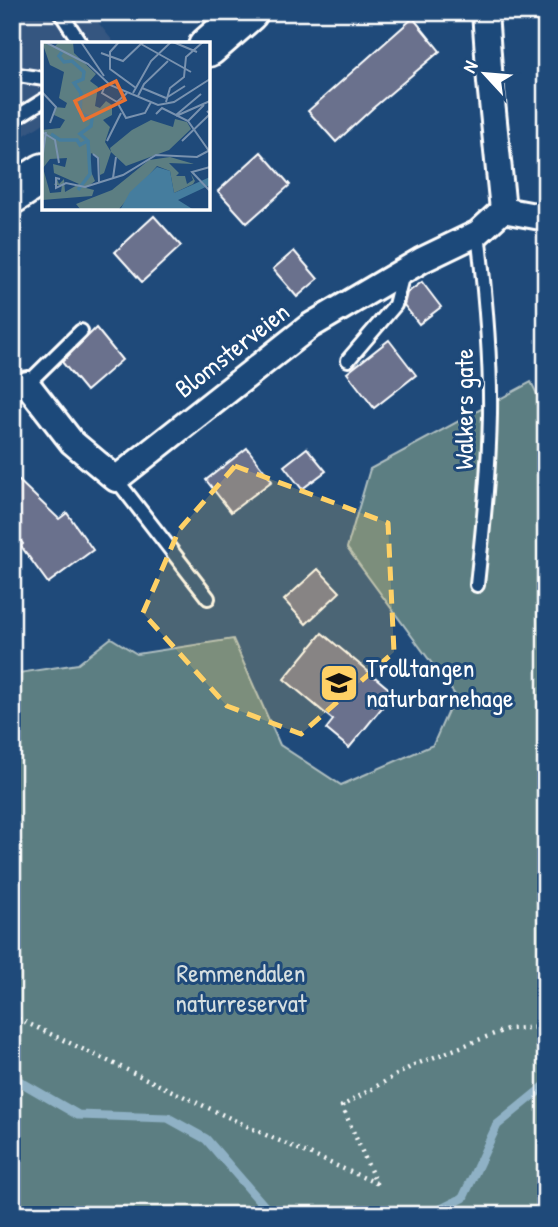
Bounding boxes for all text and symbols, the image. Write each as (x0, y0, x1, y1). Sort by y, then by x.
north arrow (449, 38, 520, 108)
inset map (42, 42, 210, 210)
text: N (456, 56, 484, 77)
street label: Blomsterveien (167, 294, 296, 405)
street label: Walkers gate (446, 348, 481, 470)
place label: Trolltangen naturbarnehage (366, 650, 513, 715)
school or university icon: Trolltangen naturbarnehage (318, 662, 360, 704)
park label: Remmendalen naturreservat (175, 955, 308, 1020)

